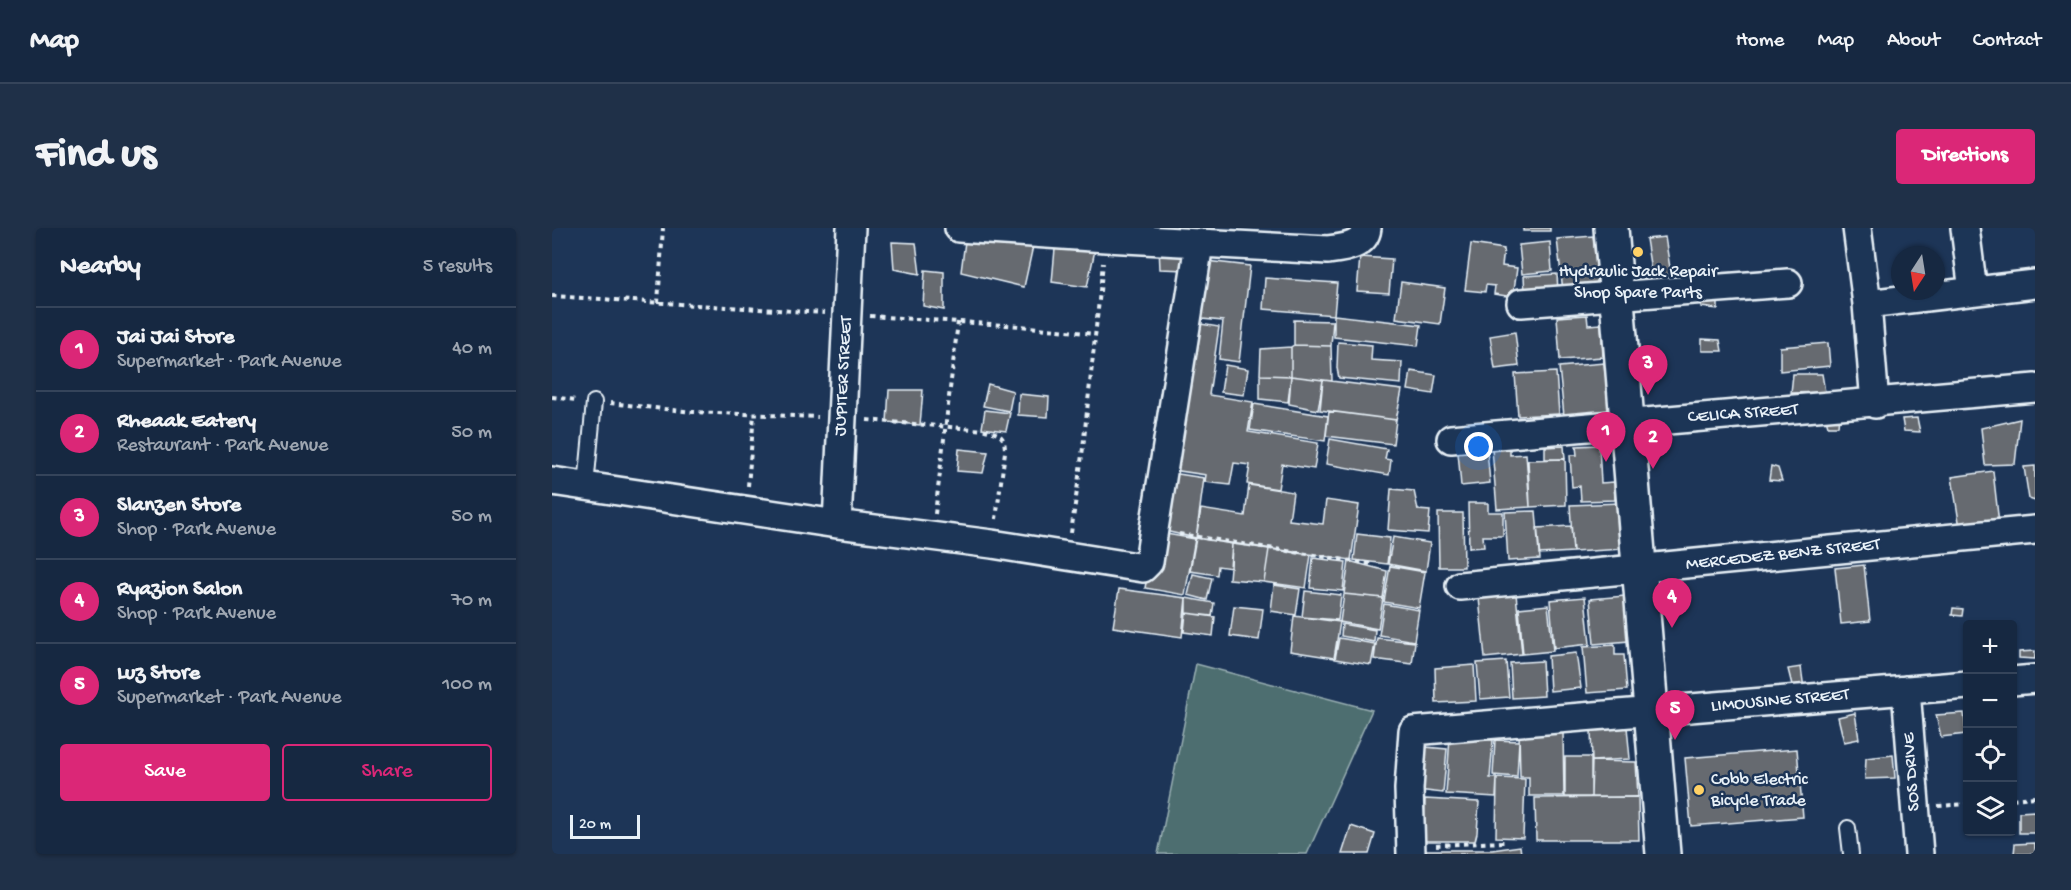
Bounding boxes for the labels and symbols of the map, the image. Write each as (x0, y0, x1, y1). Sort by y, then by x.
marker: Hydraulic Jack Repair Shop Spare Parts (1631, 245, 1645, 259)
north arrow (1891, 246, 1945, 300)
place label: Hydraulic Jack Repair Shop Spare Parts (1559, 262, 1719, 304)
street label: JUPITER STREET (830, 314, 858, 437)
pin: 3 (1628, 346, 1668, 395)
street label: CELICA STREET (1687, 400, 1800, 428)
pin: 1 (1586, 412, 1626, 462)
pin: 2 (1634, 420, 1672, 469)
your location (1464, 432, 1493, 461)
street label: MERCEDEZ BENZ STREET (1685, 534, 1882, 576)
pin: 4 (1652, 578, 1692, 628)
street label: LIMOUSINE STREET (1710, 684, 1851, 718)
pin: 5 (1656, 690, 1694, 740)
street label: SOS DRIVE (1899, 731, 1925, 812)
place label: Cobb Electric Bicycle Trade (1710, 770, 1809, 812)
marker: Cobb Electric Bicycle Trade (1692, 783, 1706, 797)
scale bar (570, 812, 640, 840)

